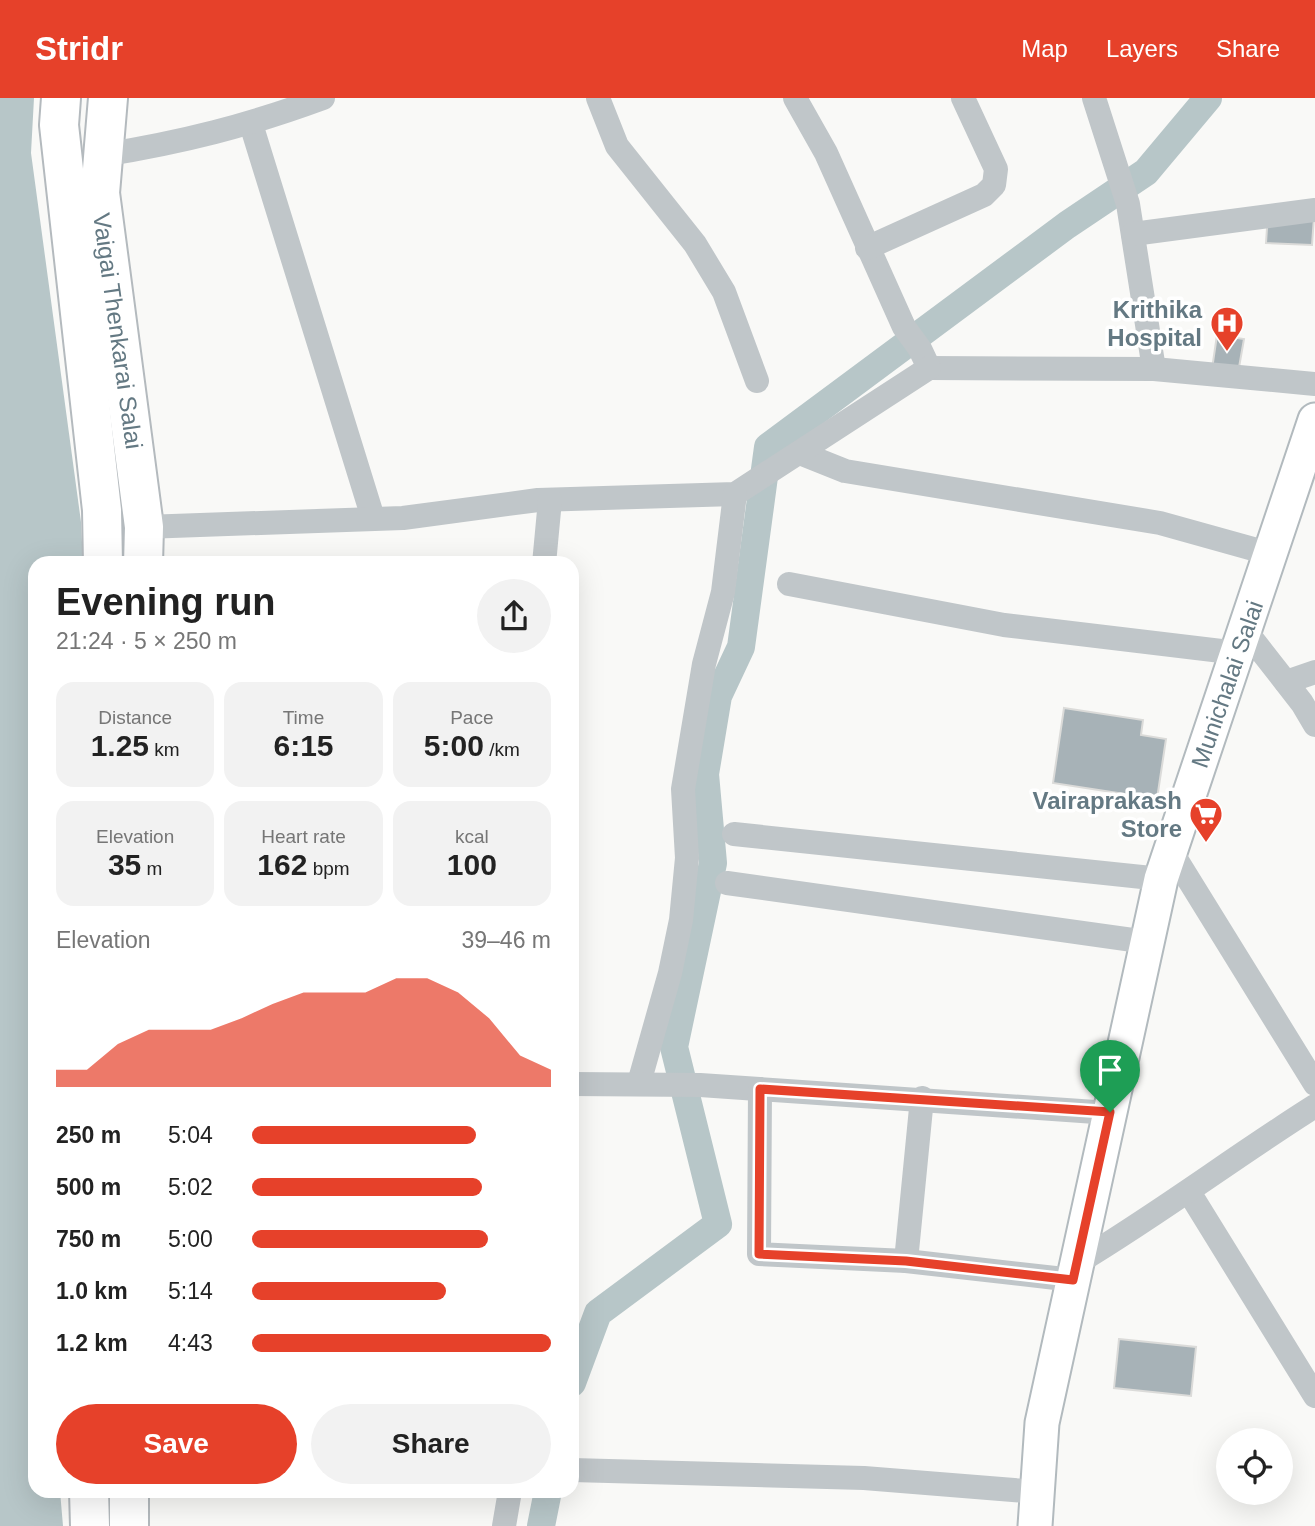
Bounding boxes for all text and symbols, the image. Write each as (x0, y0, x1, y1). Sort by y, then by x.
text: Stridr (35, 30, 123, 67)
text: Map (1021, 35, 1068, 62)
text: Layers (1106, 35, 1178, 62)
text: Share (1216, 35, 1280, 62)
street label: Vaigai Thenkarai Salai (88, 211, 148, 451)
place label: Krithika Hospital (1107, 296, 1203, 351)
hospital icon: Krithika Hospital (1208, 304, 1246, 353)
button: share (477, 579, 551, 653)
text: Evening run (56, 581, 276, 623)
street label: Munichalai Salai (1186, 597, 1268, 771)
text: 21:24 · 5 × 250 m (56, 628, 237, 654)
text: Distance (98, 707, 172, 728)
text: Time (283, 707, 324, 728)
text: Pace (450, 707, 493, 728)
text: 1.25 (91, 729, 149, 762)
text: 6:15 (273, 729, 334, 762)
text: 5:00 (424, 729, 484, 762)
text: km (149, 739, 180, 760)
text: /km (484, 739, 520, 760)
place label: Vairaprakash Store (1033, 787, 1182, 842)
supermarket icon: Vairaprakash Store (1187, 795, 1225, 844)
text: Elevation (96, 826, 174, 847)
text: Heart rate (261, 826, 346, 847)
text: kcal (455, 826, 489, 847)
text: 35 (108, 848, 141, 881)
text: 162 (257, 848, 307, 881)
text: 100 (447, 848, 497, 881)
text: m (141, 858, 162, 879)
text: bpm (307, 858, 350, 879)
text: Elevation (56, 927, 151, 953)
text: 39–46 m (461, 927, 551, 953)
pin (1080, 1040, 1140, 1112)
icon: arrive (1091, 1051, 1129, 1089)
text: 250 m (56, 1122, 121, 1148)
text: 5:04 (168, 1122, 213, 1148)
text: 500 m (56, 1174, 121, 1200)
text: 5:02 (168, 1174, 213, 1200)
text: 750 m (56, 1226, 121, 1252)
text: 5:00 (168, 1226, 213, 1252)
text: 1.0 km (56, 1278, 128, 1304)
text: 5:14 (168, 1278, 213, 1304)
text: 1.2 km (56, 1330, 128, 1356)
text: 4:43 (168, 1330, 213, 1356)
button: Save (56, 1404, 297, 1484)
button: Share (311, 1404, 551, 1484)
map controls (1216, 1428, 1293, 1505)
button: locate (1216, 1428, 1293, 1505)

